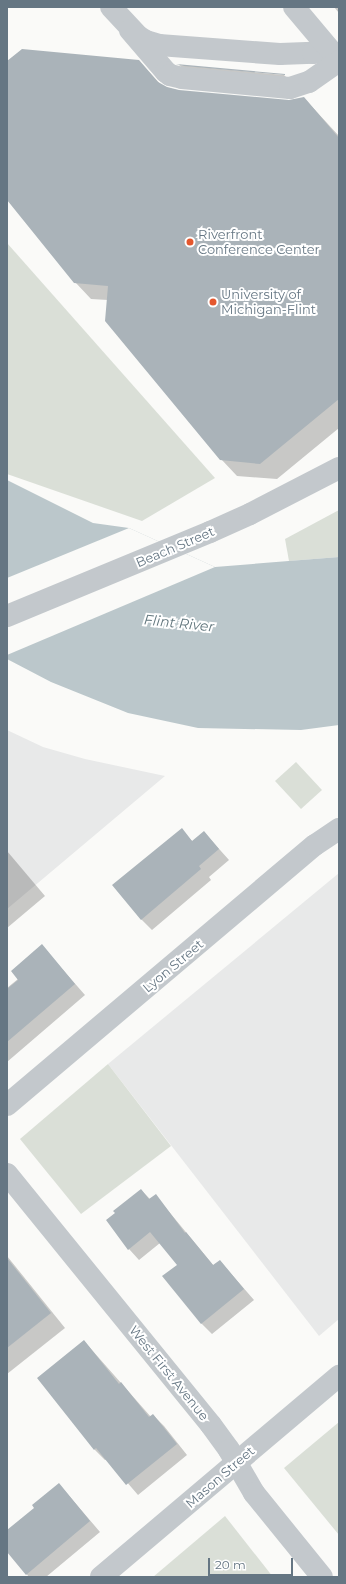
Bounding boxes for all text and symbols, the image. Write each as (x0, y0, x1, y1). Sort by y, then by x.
place label: Riverfront Conference Center (198, 227, 320, 258)
marker: Riverfront Conference Center (185, 237, 195, 247)
place label: University of Michigan-Flint (221, 287, 316, 318)
marker: University of Michigan-Flint (208, 297, 218, 307)
street label: Beach Street (133, 523, 217, 571)
water label: Flint River (143, 611, 215, 635)
street label: Lyon Street (140, 936, 206, 996)
street label: West First Avenue (126, 1322, 212, 1424)
street label: Mason Street (182, 1443, 258, 1511)
scale bar (210, 1550, 295, 1576)
text: 20 m (215, 1557, 246, 1572)

